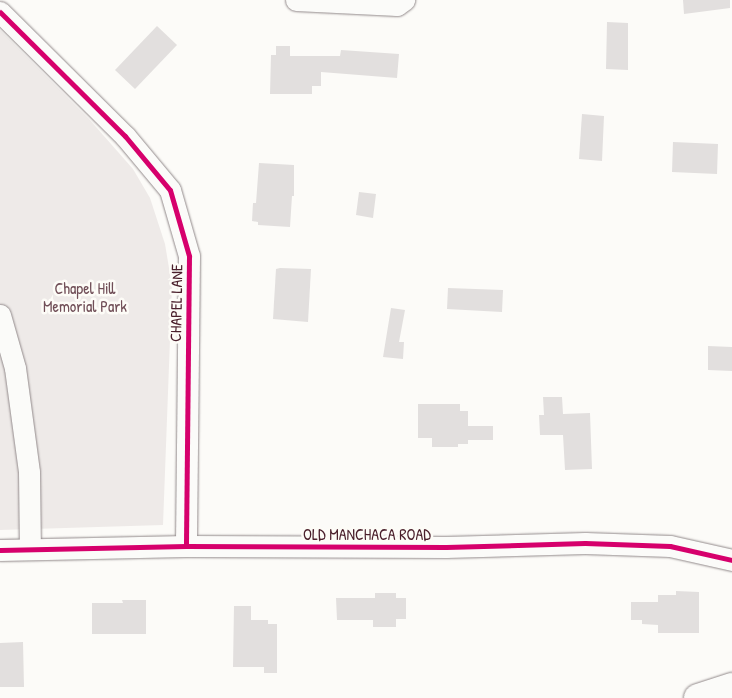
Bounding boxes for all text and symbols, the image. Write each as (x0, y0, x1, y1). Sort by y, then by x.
street label: CHAPEL LANE (166, 264, 186, 342)
park label: Chapel Hill Memorial Park (43, 278, 127, 316)
street label: OLD MANCHACA ROAD (303, 524, 431, 544)

